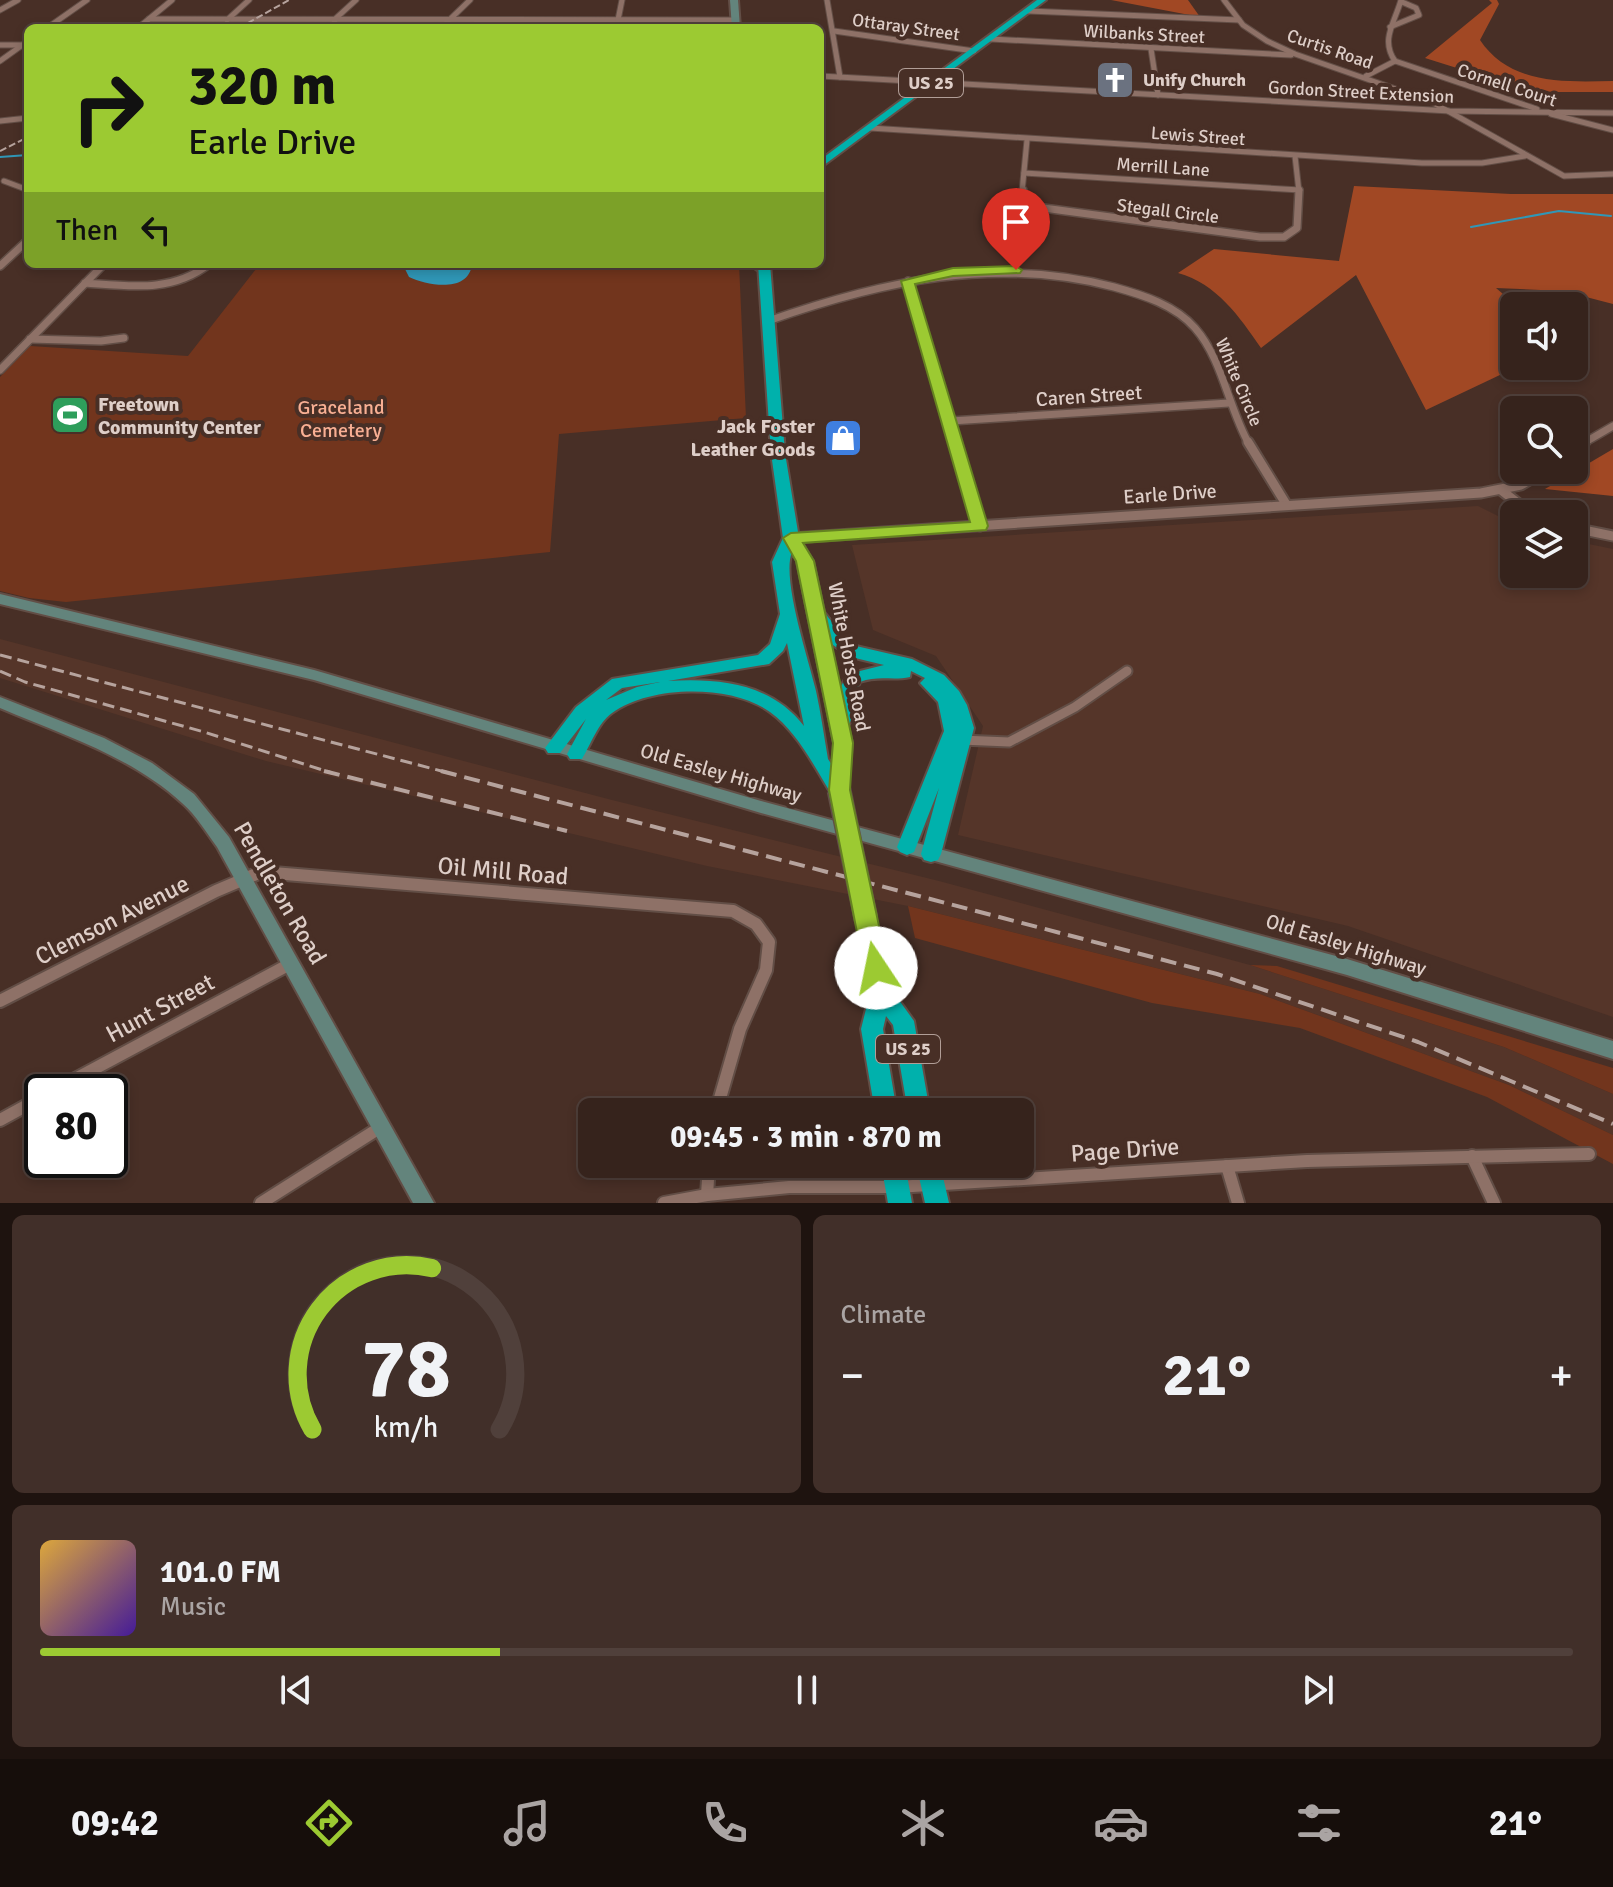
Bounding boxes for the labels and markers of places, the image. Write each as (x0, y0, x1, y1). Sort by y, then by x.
church icon: Unify Church (1094, 59, 1136, 101)
place label: Unify Church (1143, 69, 1246, 91)
pin (982, 188, 1050, 270)
place label: Freetown Community Center (98, 392, 261, 440)
sports icon: Freetown Community Center (49, 394, 91, 436)
place label: Jack Foster Leather Goods (690, 414, 815, 462)
shop icon: Jack Foster Leather Goods (822, 417, 864, 459)

